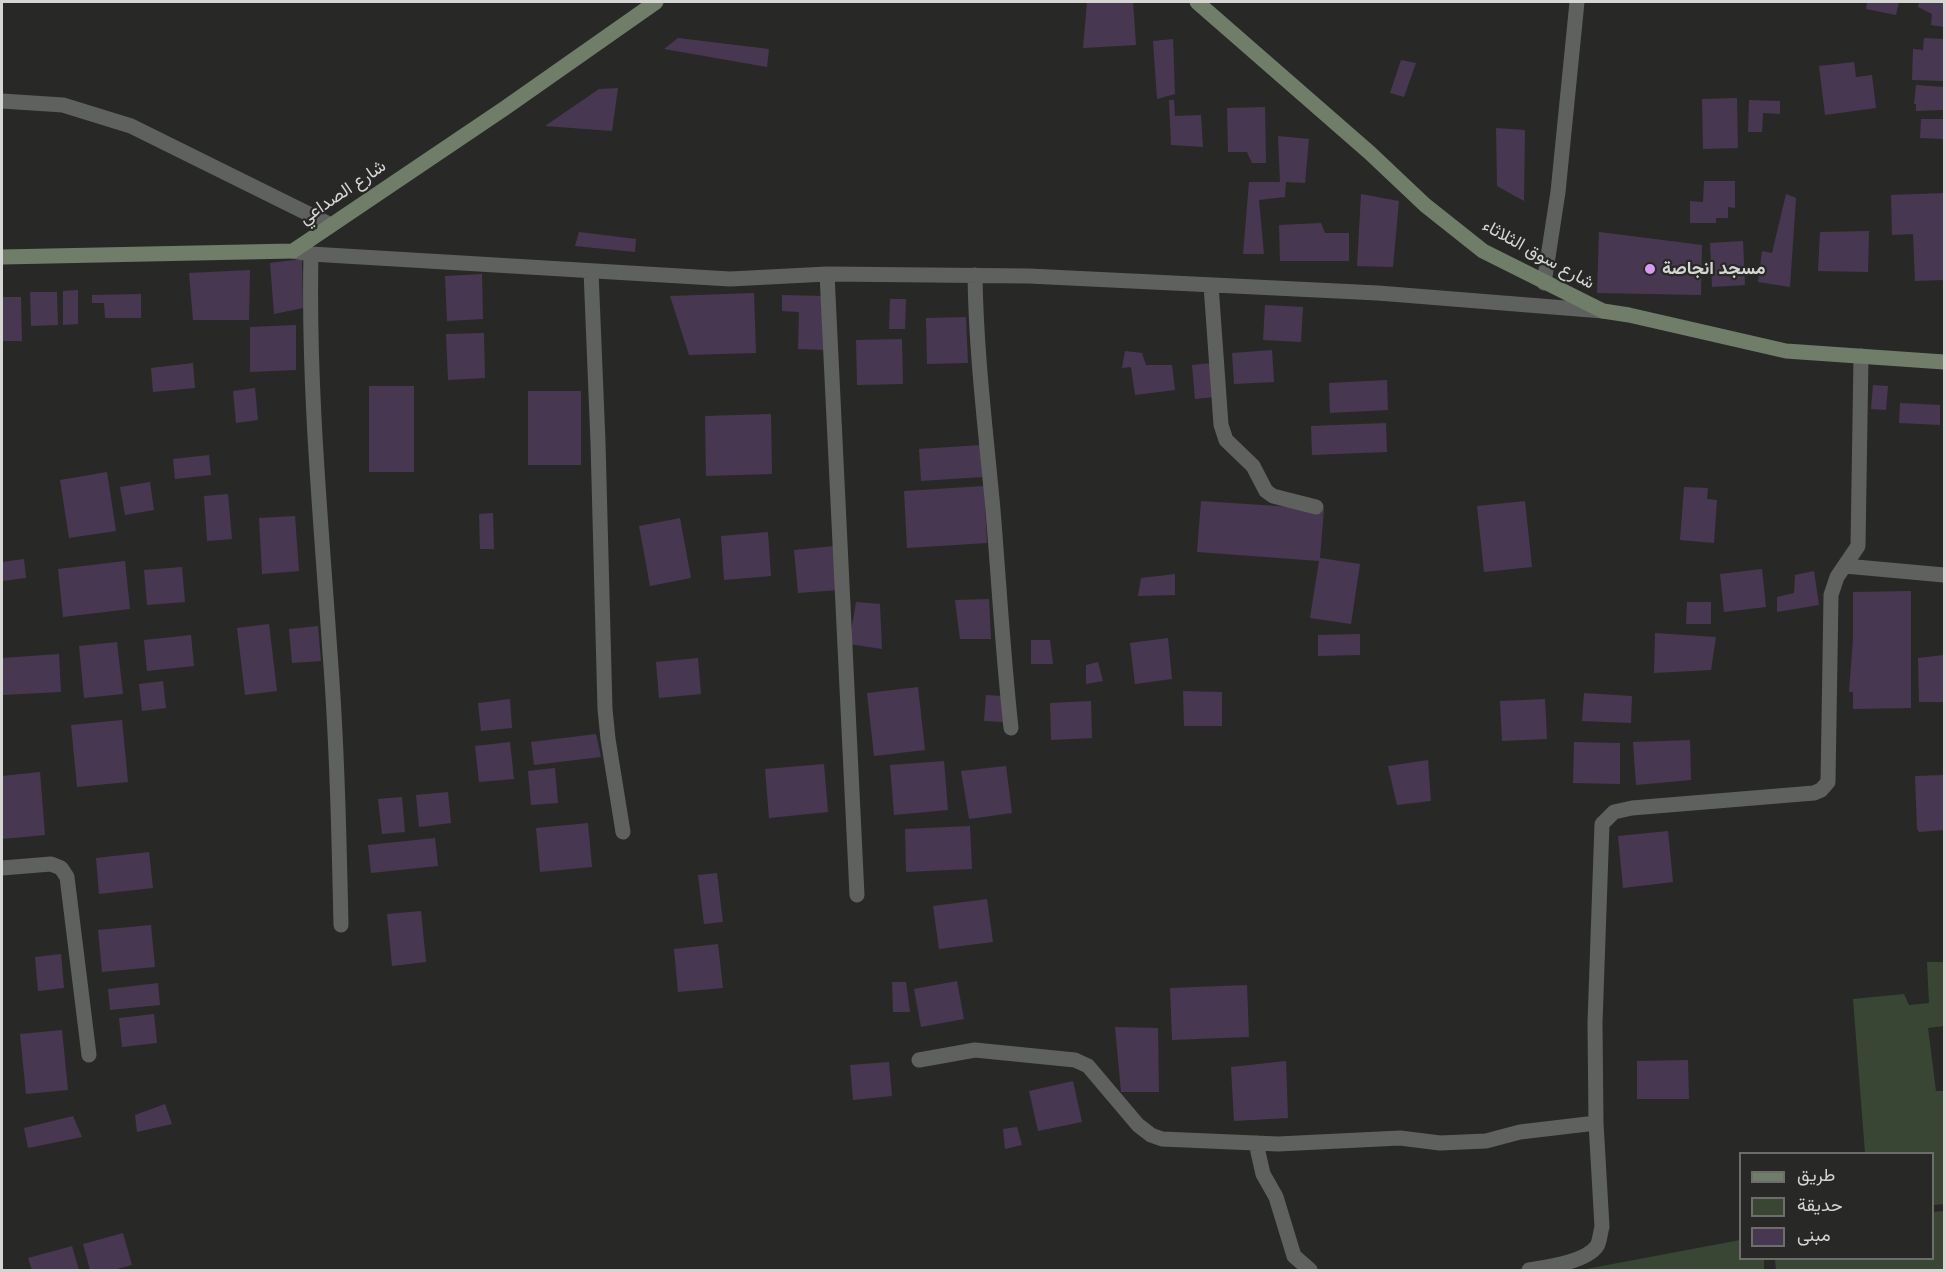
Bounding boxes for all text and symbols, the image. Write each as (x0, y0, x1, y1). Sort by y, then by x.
street label: شارع الصداعي (295, 156, 391, 230)
street label: شارع سوق الثلاثاء (1478, 215, 1598, 295)
place label: مسجد انجاصة (1662, 258, 1765, 280)
marker: مسجد انجاصة (1643, 262, 1657, 276)
legend (1739, 1152, 1934, 1260)
text: طريق (1797, 1164, 1835, 1185)
text: حديقة (1797, 1194, 1843, 1215)
text: مبنى (1797, 1224, 1831, 1245)

